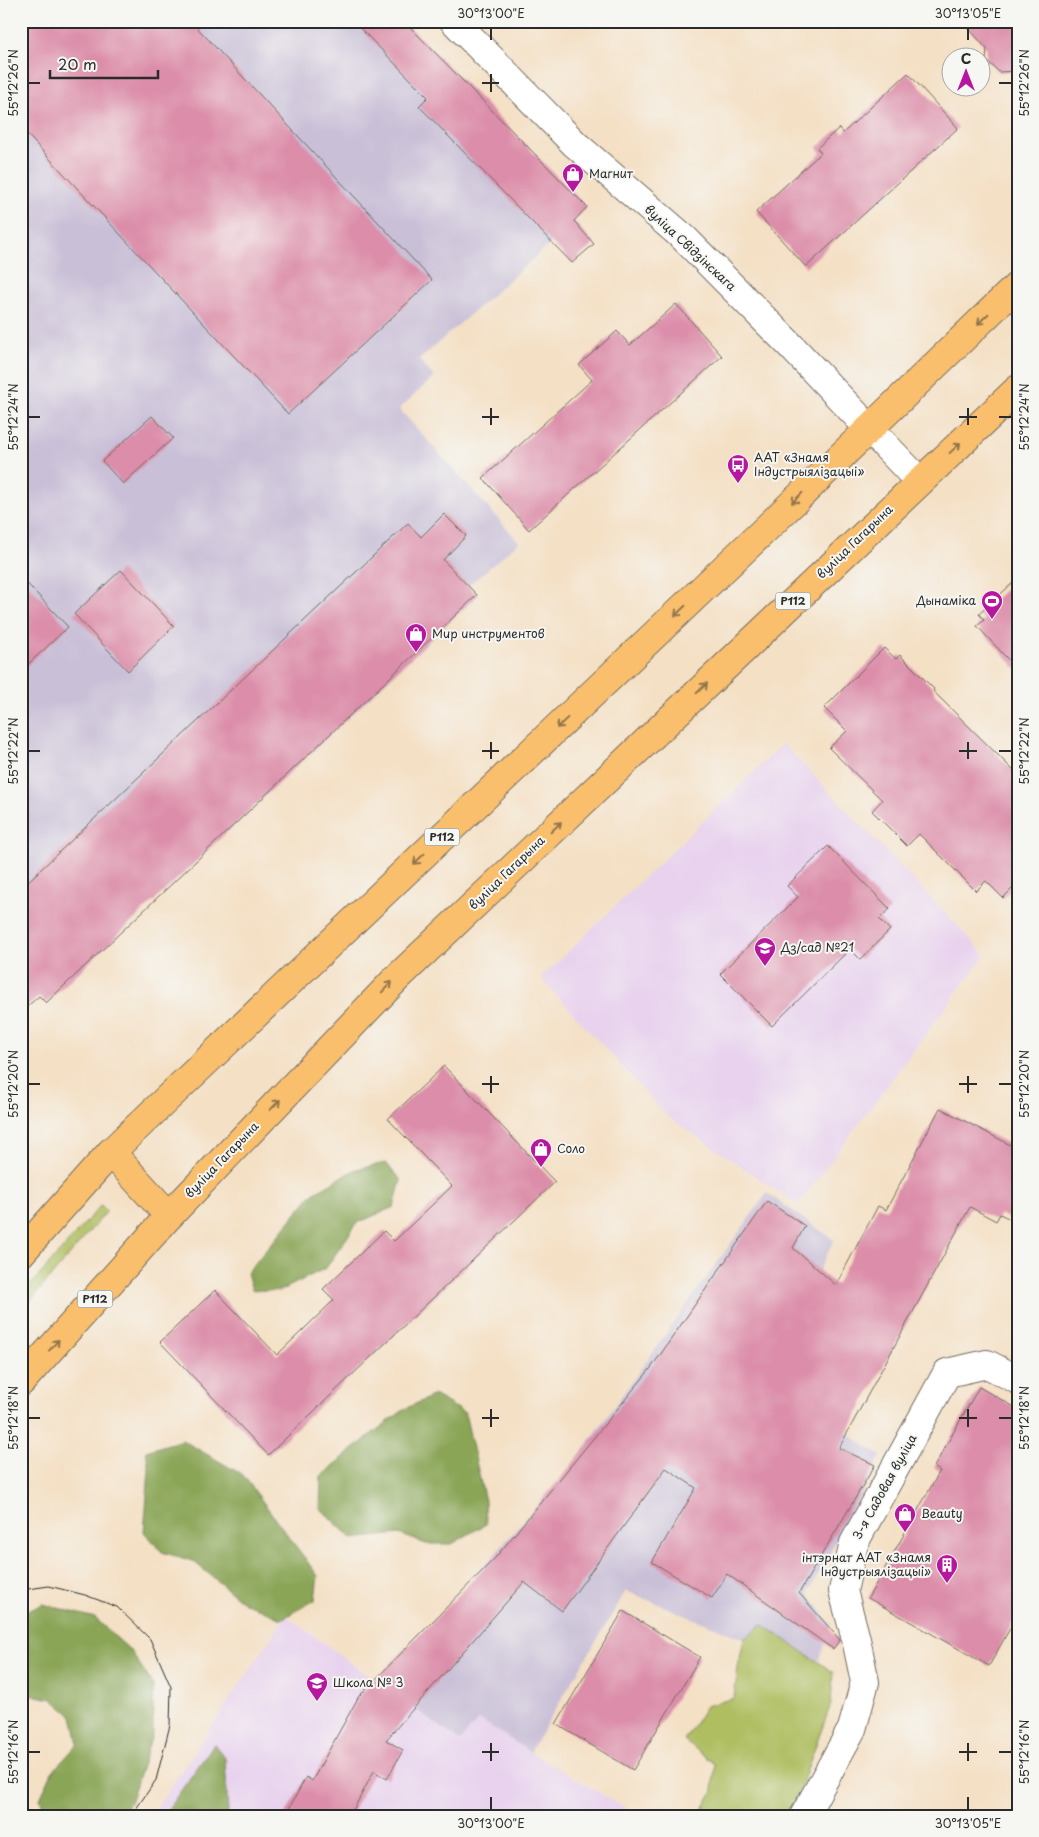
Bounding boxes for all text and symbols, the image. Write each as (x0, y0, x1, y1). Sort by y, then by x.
text: 30°13'00"E (457, 4, 525, 22)
text: 30°13'05"E (935, 4, 1001, 22)
scale bar (50, 48, 158, 80)
north arrow (942, 48, 992, 98)
text: С (961, 48, 971, 69)
text: 55°12'26"N (4, 49, 22, 117)
text: 55°12'26"N (1015, 49, 1033, 117)
text: 20 m (58, 52, 97, 75)
shop icon: Магнит (561, 162, 585, 193)
place label: Магнит (589, 164, 634, 182)
street label: вуліца Свідзінскага (641, 200, 741, 295)
one-way arrow (977, 312, 989, 325)
text: 55°12'24"N (4, 383, 22, 451)
text: 55°12'24"N (1015, 383, 1033, 451)
one-way arrow (949, 442, 961, 454)
place label: ААТ «Знамя Індустрыялізацыі» (754, 448, 864, 480)
bus stop icon: ААТ «Знамя Індустрыялізацыі» (726, 453, 750, 484)
one-way arrow (791, 492, 803, 504)
street label: вуліца Гагарына (812, 500, 897, 582)
sports icon: Дынаміка (980, 589, 1004, 620)
place label: Дынаміка (915, 591, 977, 609)
road number: Р112 (776, 592, 810, 610)
one-way arrow (673, 605, 686, 617)
shop icon: Мир инструментов (404, 622, 428, 653)
place label: Мир инструментов (432, 624, 545, 642)
one-way arrow (696, 681, 708, 694)
text: 55°12'22"N (4, 717, 22, 785)
one-way arrow (556, 717, 568, 729)
text: 55°12'22"N (1015, 717, 1033, 785)
one-way arrow (549, 821, 562, 833)
road number: Р112 (424, 829, 460, 846)
street label: вуліца Гагарына (464, 831, 549, 913)
one-way arrow (412, 853, 425, 865)
school or university icon: Дз/сад №21 (753, 936, 777, 967)
place label: Дз/сад №21 (780, 938, 854, 956)
one-way arrow (381, 981, 393, 994)
text: 55°12'20"N (4, 1050, 22, 1118)
text: 55°12'20"N (1015, 1050, 1033, 1118)
one-way arrow (269, 1098, 281, 1111)
street label: вуліца Гагарына (180, 1117, 263, 1201)
shop icon: Соло (529, 1137, 553, 1168)
place label: Соло (557, 1139, 585, 1157)
road number: Р112 (78, 1290, 112, 1308)
one-way arrow (48, 1339, 59, 1352)
text: 55°12'18"N (4, 1386, 22, 1450)
text: 55°12'18"N (1015, 1386, 1033, 1450)
street label: 3-я Садовая вуліца (848, 1430, 921, 1543)
shop icon: Beauty (893, 1502, 917, 1533)
place label: Beauty (921, 1504, 963, 1522)
place label: інтэрнат ААТ «Знамя Індустрыялізацыі» (802, 1548, 931, 1580)
building icon: інтэрнат ААТ «Знамя Індустрыялізацыі» (935, 1553, 959, 1584)
school or university icon: Школа № 3 (305, 1671, 329, 1702)
place label: Школа № 3 (333, 1673, 403, 1691)
text: 55°12'16"N (4, 1719, 22, 1785)
text: 55°12'16"N (1015, 1719, 1033, 1785)
text: 30°13'00"E (457, 1814, 525, 1832)
text: 30°13'05"E (935, 1814, 1001, 1832)

